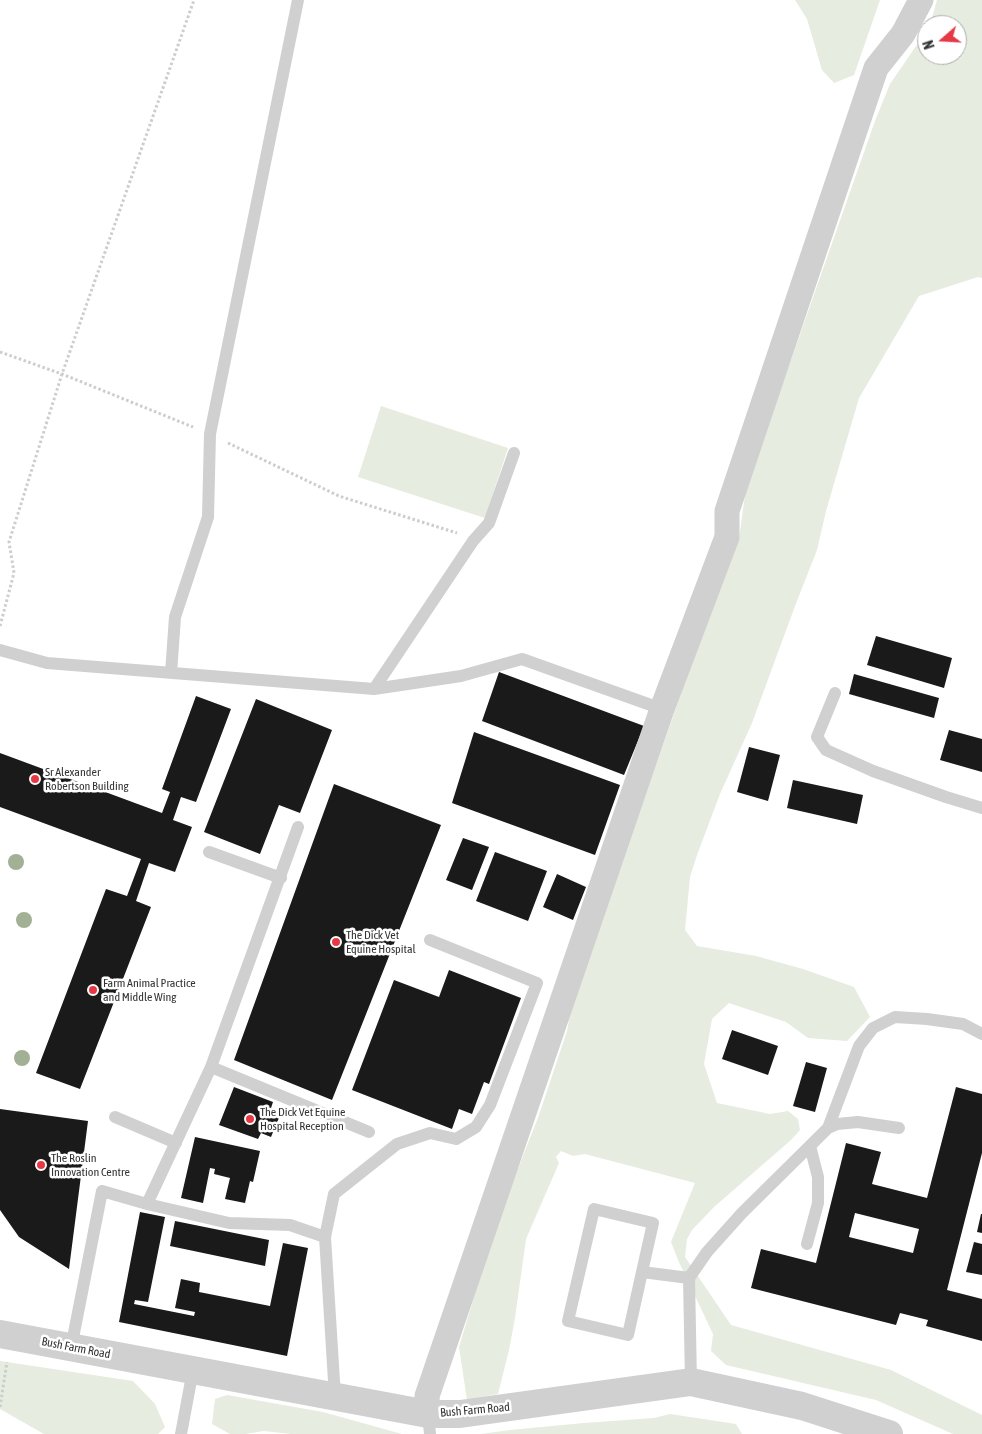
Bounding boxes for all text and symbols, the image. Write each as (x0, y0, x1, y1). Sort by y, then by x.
north arrow (917, 15, 967, 65)
text: N (920, 38, 938, 51)
place label: Sr Alexander Robertson Building (45, 765, 129, 793)
marker: Sr Alexander Robertson Building (29, 773, 41, 785)
place label: The Dick Vet Equine Hospital (346, 928, 416, 956)
marker: The Dick Vet Equine Hospital (330, 936, 342, 948)
place label: Farm Animal Practice and Middle Wing (103, 976, 196, 1004)
marker: Farm Animal Practice and Middle Wing (87, 984, 99, 996)
place label: The Dick Vet Equine Hospital Reception (260, 1105, 345, 1133)
marker: The Dick Vet Equine Hospital Reception (244, 1113, 256, 1125)
place label: The Roslin Innovation Centre (51, 1151, 130, 1179)
marker: The Roslin Innovation Centre (35, 1159, 47, 1171)
street label: Bush Farm Road (40, 1334, 112, 1362)
street label: Bush Farm Road (439, 1400, 511, 1420)

